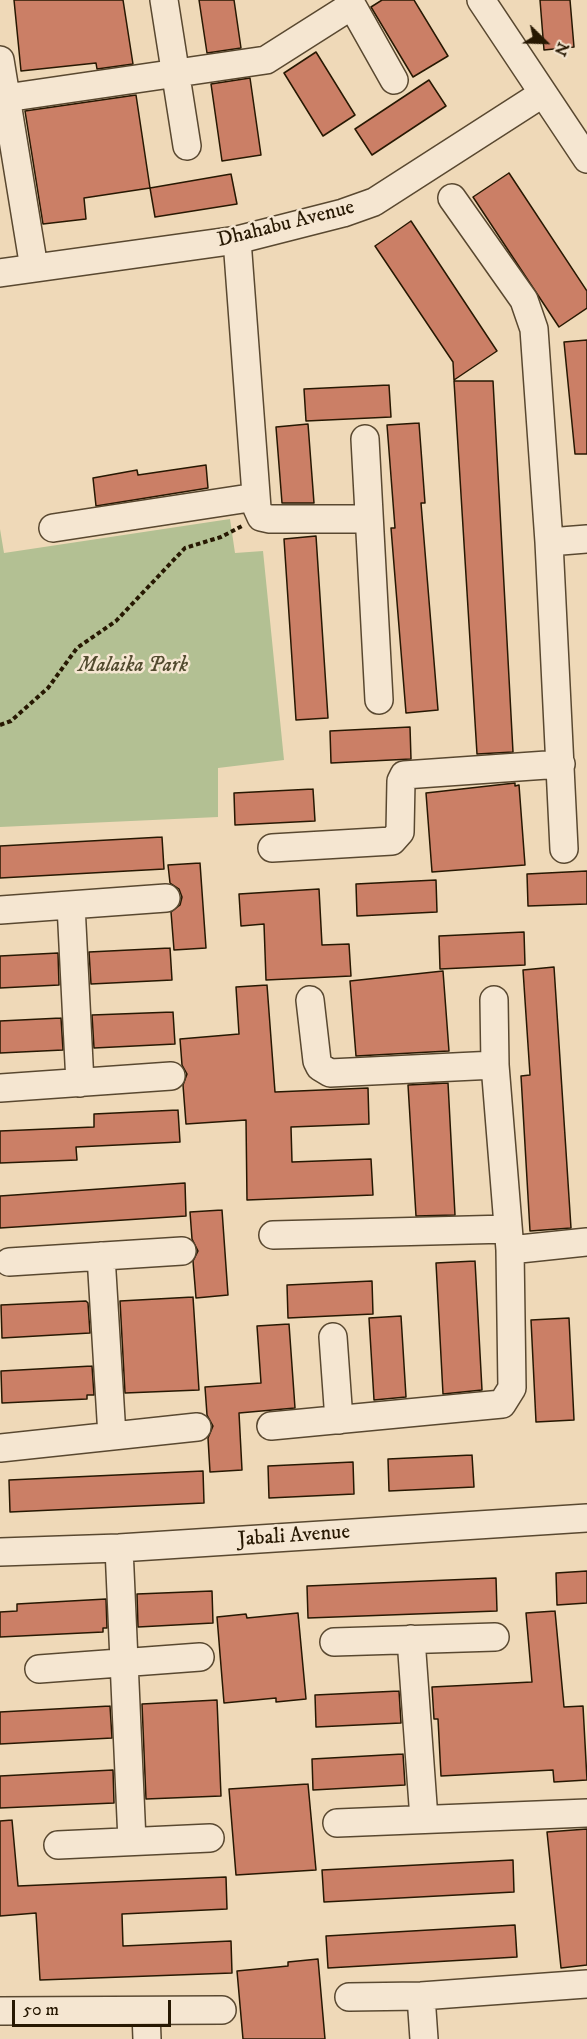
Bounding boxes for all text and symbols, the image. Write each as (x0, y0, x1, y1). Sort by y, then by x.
north arrow (515, 12, 575, 72)
text: N (550, 39, 573, 59)
street label: Dhahabu Avenue (215, 196, 357, 254)
park label: Malaika Park (78, 654, 188, 680)
street label: Jabali Avenue (237, 1521, 351, 1553)
scale bar (15, 1988, 174, 2026)
text: 50 m (23, 1999, 59, 2021)

